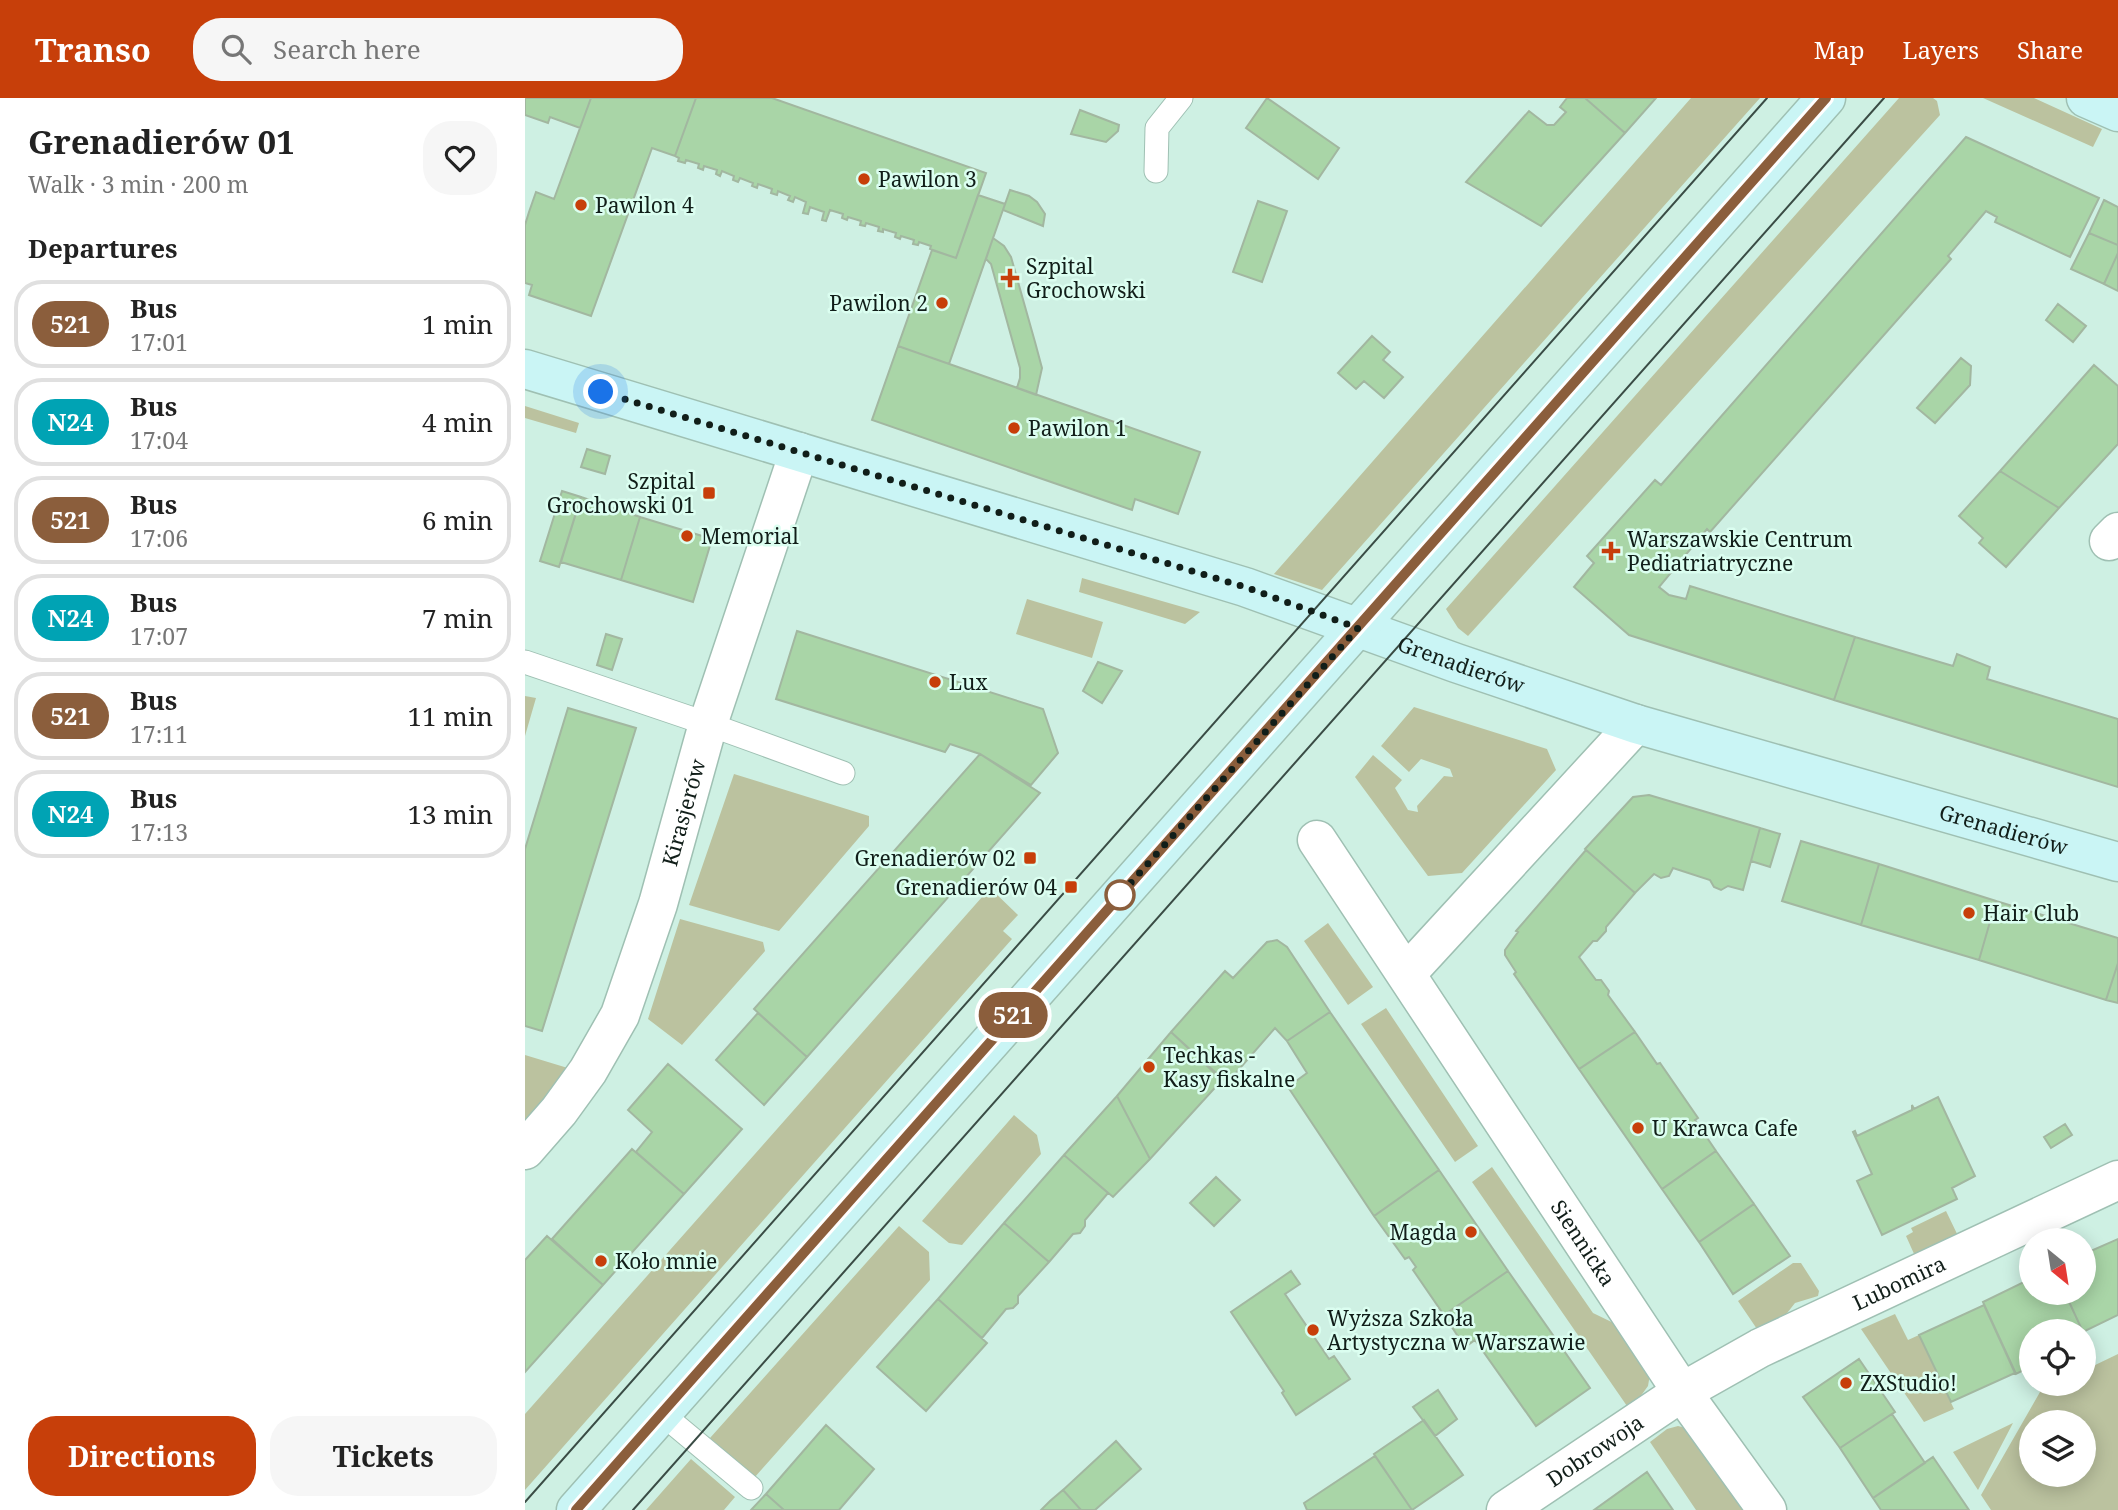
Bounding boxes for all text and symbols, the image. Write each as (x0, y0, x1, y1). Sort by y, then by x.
search box (193, 18, 683, 81)
text: Transo (35, 27, 151, 72)
icon: search (217, 30, 255, 68)
text: Search here (273, 31, 421, 67)
text: Map (1814, 33, 1865, 66)
text: Layers (1903, 33, 1979, 66)
text: Share (2017, 33, 2083, 66)
text: Grenadierów 01 (28, 119, 295, 164)
button: heart (423, 121, 497, 195)
place label: Pawilon 3 (878, 165, 977, 193)
text: Walk · 3 min · 200 m (28, 168, 248, 200)
marker: Pawilon 3 (856, 171, 872, 187)
place label: Pawilon 4 (595, 191, 694, 219)
marker: Pawilon 4 (573, 197, 589, 213)
text: Departures (28, 230, 178, 266)
place label: Szpital Grochowski (1026, 252, 1146, 304)
marker: Szpital Grochowski (1000, 268, 1020, 288)
place label: Pawilon 2 (829, 289, 928, 317)
text: Bus (130, 290, 177, 326)
marker: Pawilon 2 (934, 295, 950, 311)
text: 1 min (422, 306, 493, 342)
text: 521 (50, 307, 91, 340)
text: 17:01 (130, 326, 188, 358)
your location (583, 374, 618, 409)
text: Bus (130, 388, 177, 424)
text: 4 min (422, 404, 493, 440)
text: N24 (47, 405, 94, 438)
place label: Pawilon 1 (1028, 414, 1127, 442)
marker: Pawilon 1 (1006, 420, 1022, 436)
text: 17:04 (130, 424, 188, 456)
place label: Szpital Grochowski 01 (547, 467, 695, 519)
marker: Szpital Grochowski 01 (701, 485, 717, 501)
text: Bus (130, 486, 177, 522)
text: 6 min (422, 502, 493, 538)
text: 521 (50, 503, 91, 536)
text: 17:06 (130, 522, 188, 554)
place label: Memorial (701, 522, 799, 550)
place label: Warszawskie Centrum Pediatriatryczne (1627, 525, 1853, 577)
marker: Memorial (679, 528, 695, 544)
marker: Warszawskie Centrum Pediatriatryczne (1601, 541, 1621, 561)
text: Bus (130, 584, 177, 620)
text: 7 min (422, 600, 493, 636)
text: N24 (47, 601, 94, 634)
text: 17:07 (130, 620, 188, 652)
street label: Grenadierów (1394, 629, 1529, 700)
place label: Lux (949, 668, 988, 696)
marker: Lux (927, 674, 943, 690)
text: Bus (130, 682, 177, 718)
text: 11 min (408, 698, 493, 734)
text: 521 (50, 699, 91, 732)
text: 17:11 (130, 718, 188, 750)
street label: Kirasjerów (655, 755, 712, 869)
text: Bus (130, 780, 177, 816)
text: 13 min (408, 796, 493, 832)
text: N24 (47, 797, 94, 830)
street label: Grenadierów (1936, 798, 2072, 861)
text: 17:13 (130, 816, 188, 848)
place label: Grenadierów 02 (855, 844, 1016, 872)
marker: Grenadierów 02 (1022, 850, 1038, 866)
place label: Grenadierów 04 (896, 873, 1057, 901)
marker: Grenadierów 04 (1063, 879, 1079, 895)
unlabelled marker (1105, 880, 1135, 910)
place label: Hair Club (1983, 899, 2079, 927)
marker: Hair Club (1961, 905, 1977, 921)
line badge: 521 (973, 992, 1053, 1038)
text: 521 (993, 998, 1033, 1031)
place label: Techkas - Kasy fiskalne (1163, 1041, 1295, 1093)
marker: Techkas - Kasy fiskalne (1141, 1059, 1157, 1075)
place label: U Krawca Cafe (1652, 1114, 1798, 1142)
marker: U Krawca Cafe (1630, 1120, 1646, 1136)
street label: Siennicka (1545, 1194, 1622, 1291)
place label: Magda (1389, 1218, 1457, 1246)
marker: Magda (1463, 1224, 1479, 1240)
north arrow (2019, 1228, 2097, 1306)
map controls (2019, 1228, 2096, 1487)
place label: Koło mnie (615, 1247, 717, 1275)
street label: Lubomira (1848, 1249, 1950, 1317)
marker: Koło mnie (593, 1253, 609, 1269)
place label: Wyższa Szkoła Artystyczna w Warszawie (1327, 1304, 1585, 1356)
button: locate (2019, 1319, 2096, 1396)
marker: Wyższa Szkoła Artystyczna w Warszawie (1305, 1322, 1321, 1338)
place label: ZXStudio! (1860, 1369, 1957, 1397)
marker: ZXStudio! (1838, 1375, 1854, 1391)
street label: Dobrowoja (1541, 1408, 1649, 1493)
button: layers (2019, 1410, 2096, 1487)
button: Directions (28, 1416, 256, 1496)
button: Tickets (270, 1416, 497, 1496)

